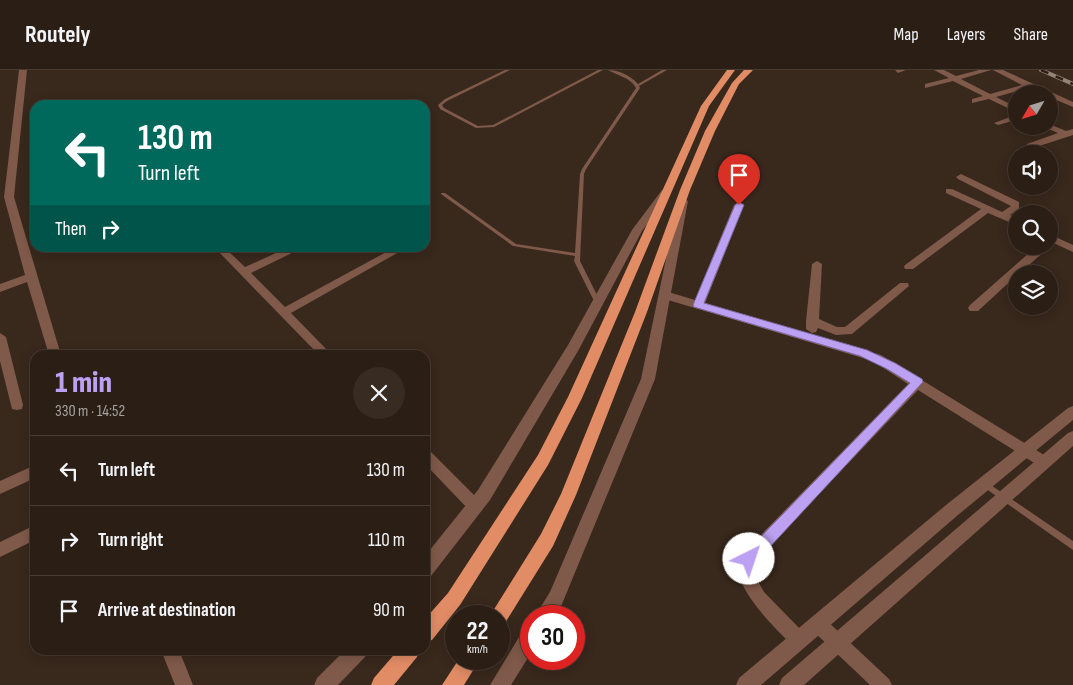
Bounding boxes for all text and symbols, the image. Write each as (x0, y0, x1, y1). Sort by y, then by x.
text: Routely (25, 20, 90, 49)
text: Map (894, 24, 919, 45)
text: Layers (947, 24, 986, 45)
text: Share (1014, 24, 1048, 45)
north arrow (1008, 85, 1058, 135)
map controls (1008, 85, 1058, 315)
text: 130 m (138, 117, 213, 160)
icon: left (55, 120, 120, 185)
button: sound (1008, 145, 1058, 195)
pin (718, 154, 760, 205)
text: Turn left (138, 160, 200, 187)
icon: arrive (725, 161, 753, 189)
button: search (1008, 205, 1058, 255)
icon: right (96, 215, 124, 243)
text: Then (55, 218, 86, 241)
button: layers (1008, 265, 1058, 315)
text: 1 min (55, 365, 112, 401)
button: close (353, 367, 405, 419)
text: 330 m · 14:52 (55, 402, 125, 421)
icon: left (55, 457, 83, 485)
text: Turn left (98, 459, 155, 482)
text: 130 m (367, 459, 405, 482)
icon: right (55, 527, 83, 555)
text: Turn right (98, 529, 163, 552)
text: 110 m (368, 529, 405, 552)
position arrow (722, 532, 774, 584)
icon: arrive (55, 597, 83, 625)
text: Arrive at destination (98, 599, 236, 622)
text: 90 m (373, 599, 405, 622)
speed limit sign: 30 (520, 605, 585, 670)
text: 22 (467, 616, 488, 647)
text: km/h (467, 642, 488, 657)

